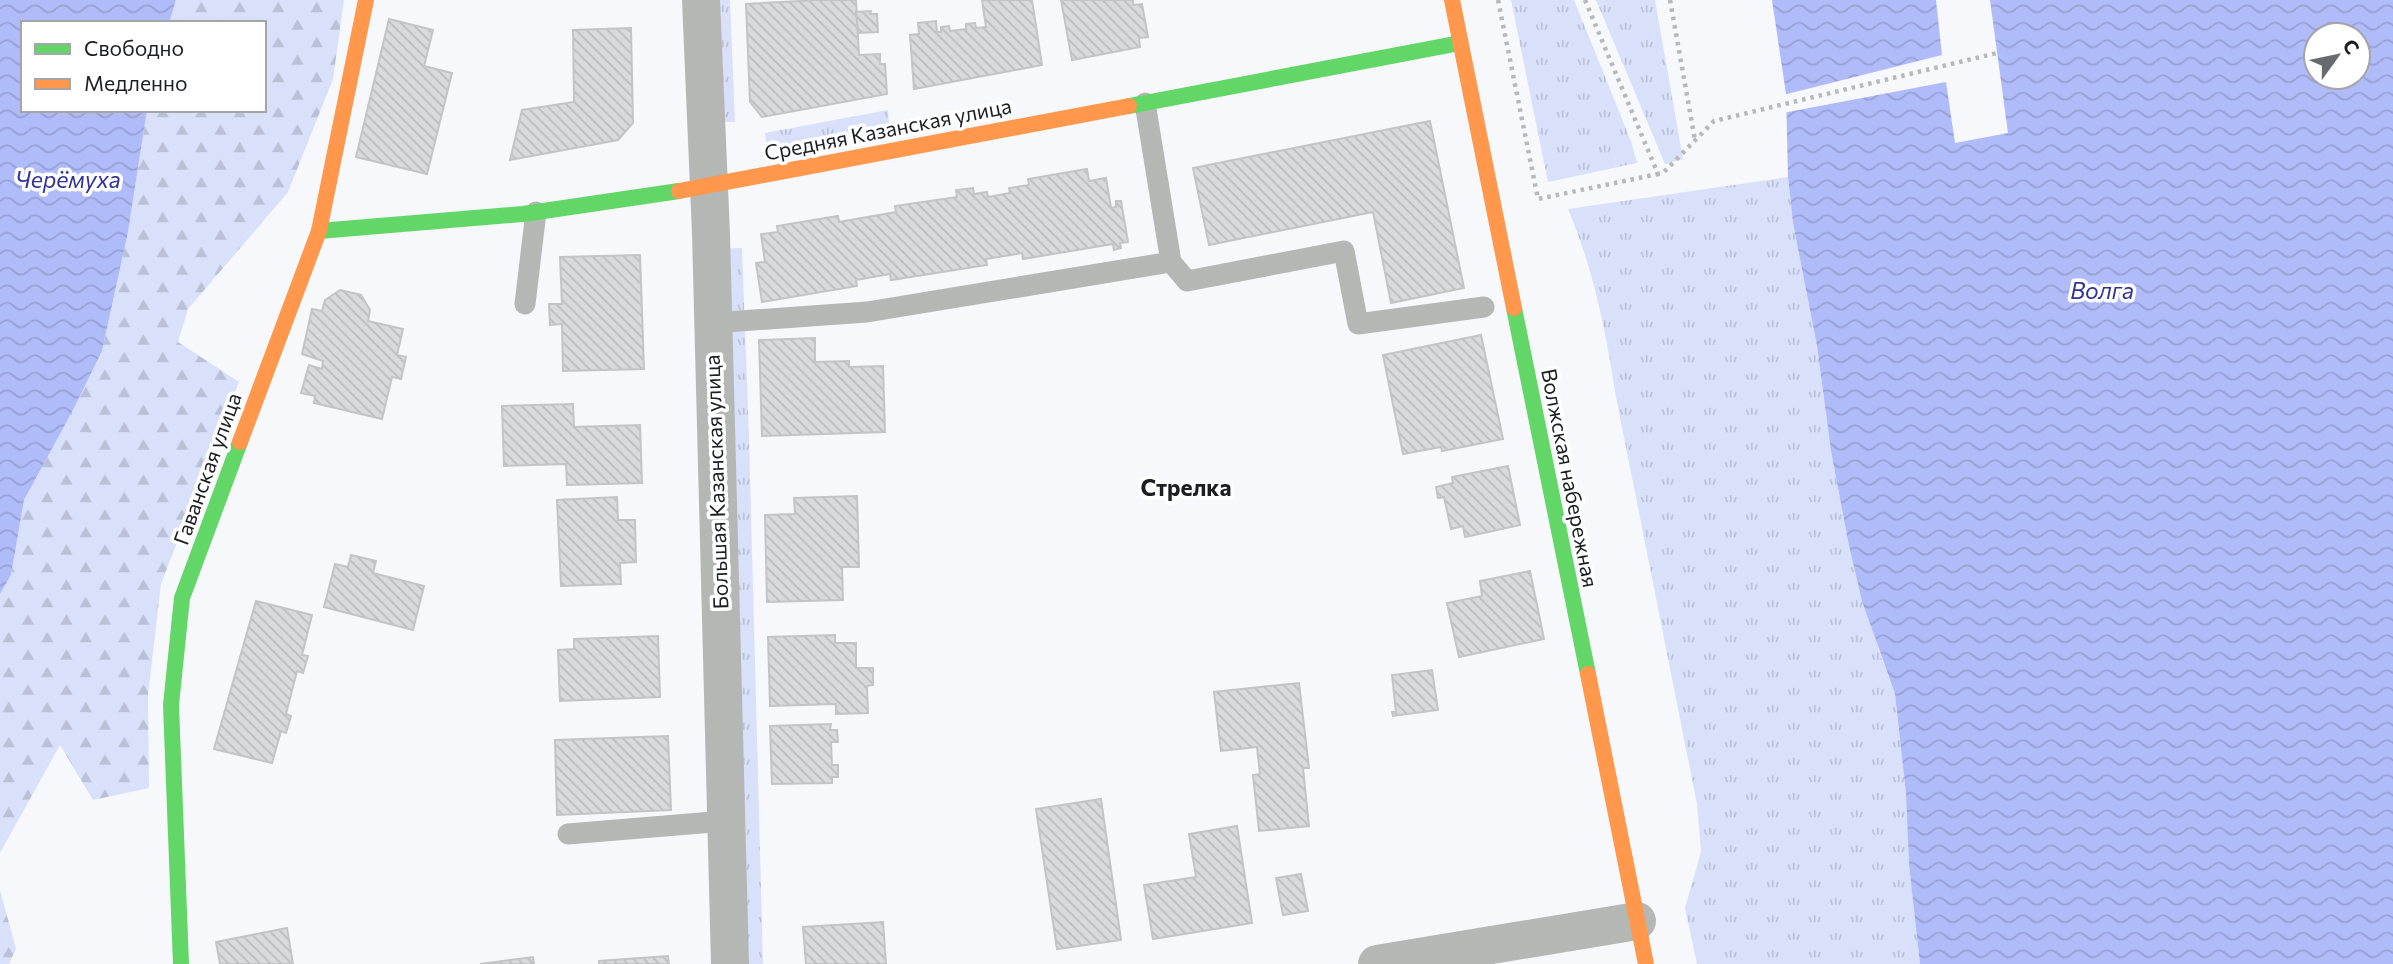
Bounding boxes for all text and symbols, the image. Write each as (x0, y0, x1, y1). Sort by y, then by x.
legend (21, 21, 266, 112)
north arrow (2302, 21, 2372, 91)
text: Свободно (84, 35, 184, 60)
text: С (2338, 35, 2365, 58)
text: Медленно (84, 70, 188, 95)
street label: Средняя Казанская улица (762, 92, 1013, 165)
water label: Черёмуха (15, 165, 121, 193)
water label: Волга (2070, 276, 2134, 304)
street label: Большая Казанская улица (699, 354, 732, 610)
street label: Волжская набережная (1537, 366, 1604, 589)
street label: Гаванская улица (167, 389, 246, 548)
district label: Стрелка (1141, 473, 1231, 501)

